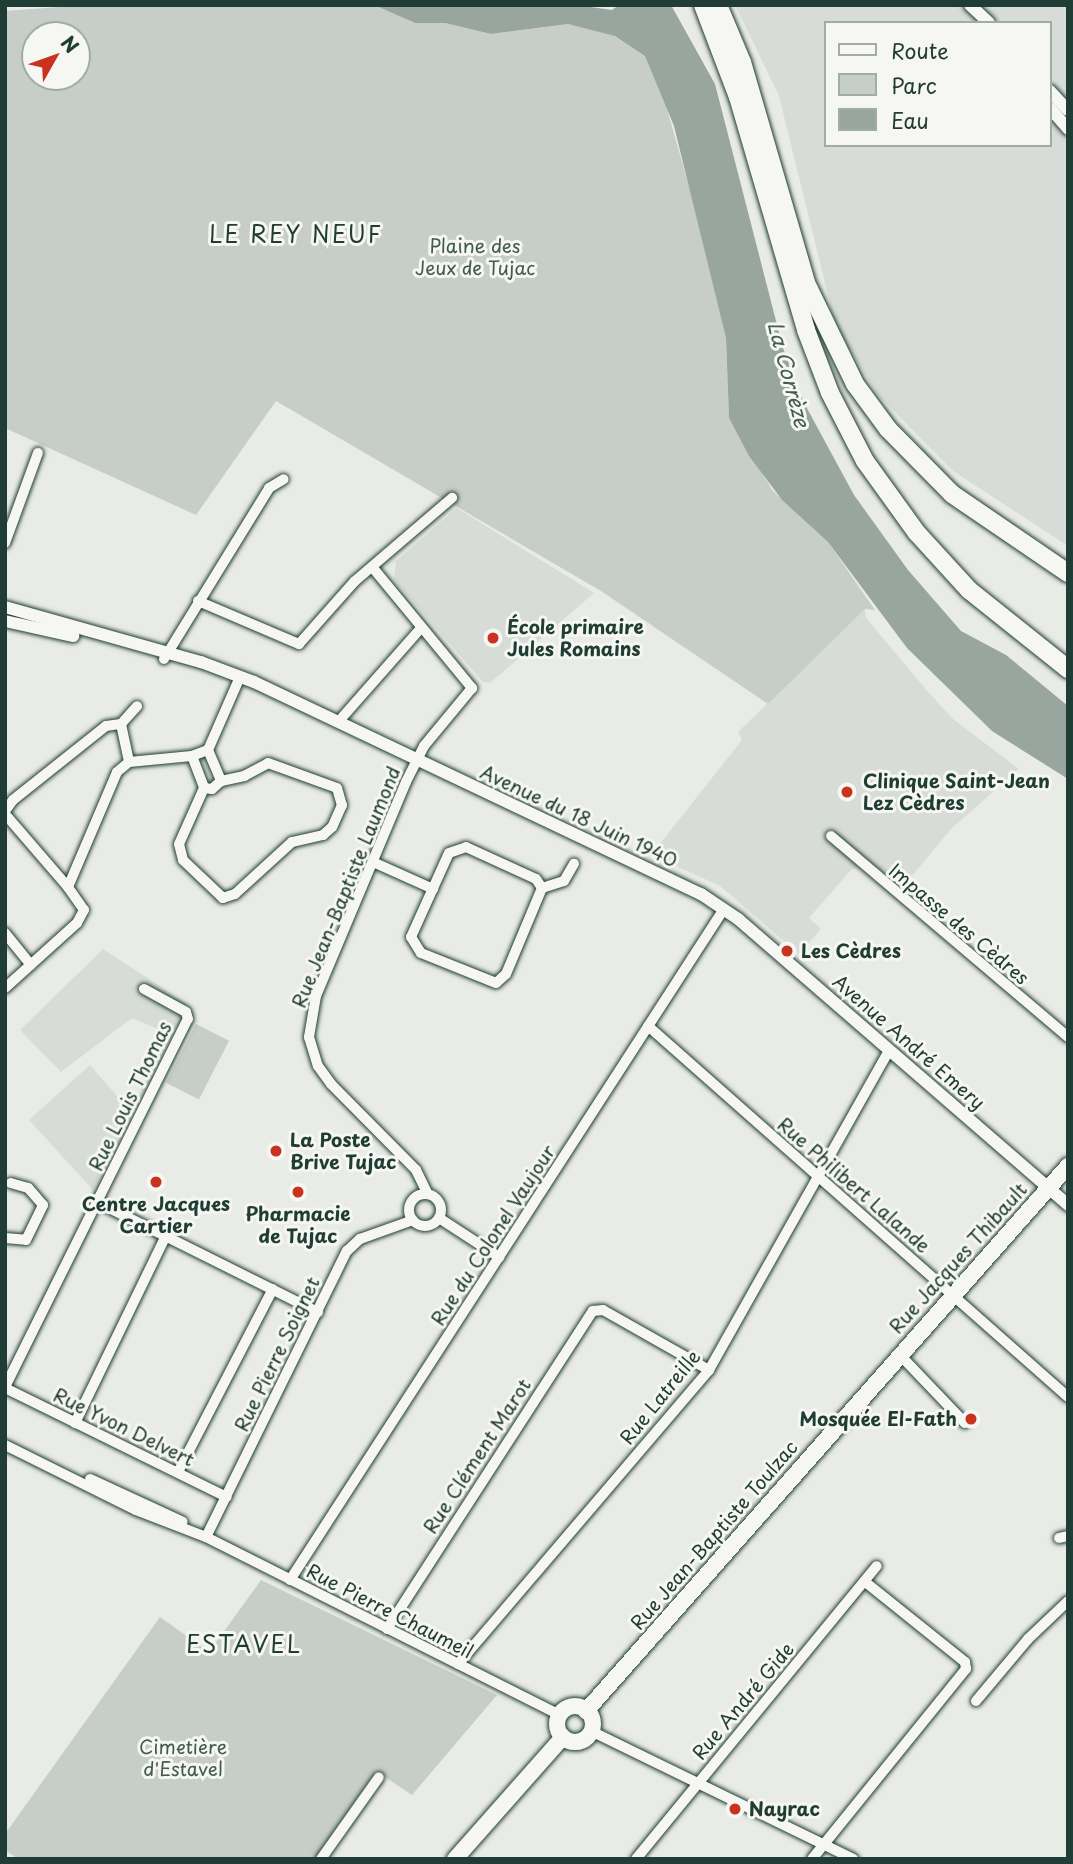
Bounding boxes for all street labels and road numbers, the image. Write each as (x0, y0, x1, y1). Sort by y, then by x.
street label: Avenue du 18 Juin 1940 (476, 760, 682, 872)
street label: Rue Jean-Baptiste Laumond (287, 762, 405, 1012)
street label: Impasse des Cèdres (883, 858, 1035, 990)
street label: Avenue André Emery (829, 970, 989, 1114)
street label: Rue Louis Thomas (84, 1017, 176, 1175)
street label: Rue Philibert Lalande (773, 1112, 935, 1258)
street label: Rue du Colonel Vaujour (425, 1139, 561, 1331)
street label: Rue Jacques Thibault (883, 1177, 1033, 1339)
street label: Rue Pierre Soignet (229, 1272, 325, 1436)
street label: Rue Latreille (615, 1345, 705, 1449)
street label: Rue Clément Marot (418, 1374, 536, 1538)
street label: Rue Yvon Delvert (49, 1383, 199, 1471)
street label: Rue Jean-Baptiste Toulzac (625, 1435, 803, 1635)
street label: Rue Pierre Chaumeil (301, 1558, 479, 1664)
street label: Rue André Gide (687, 1638, 799, 1764)

